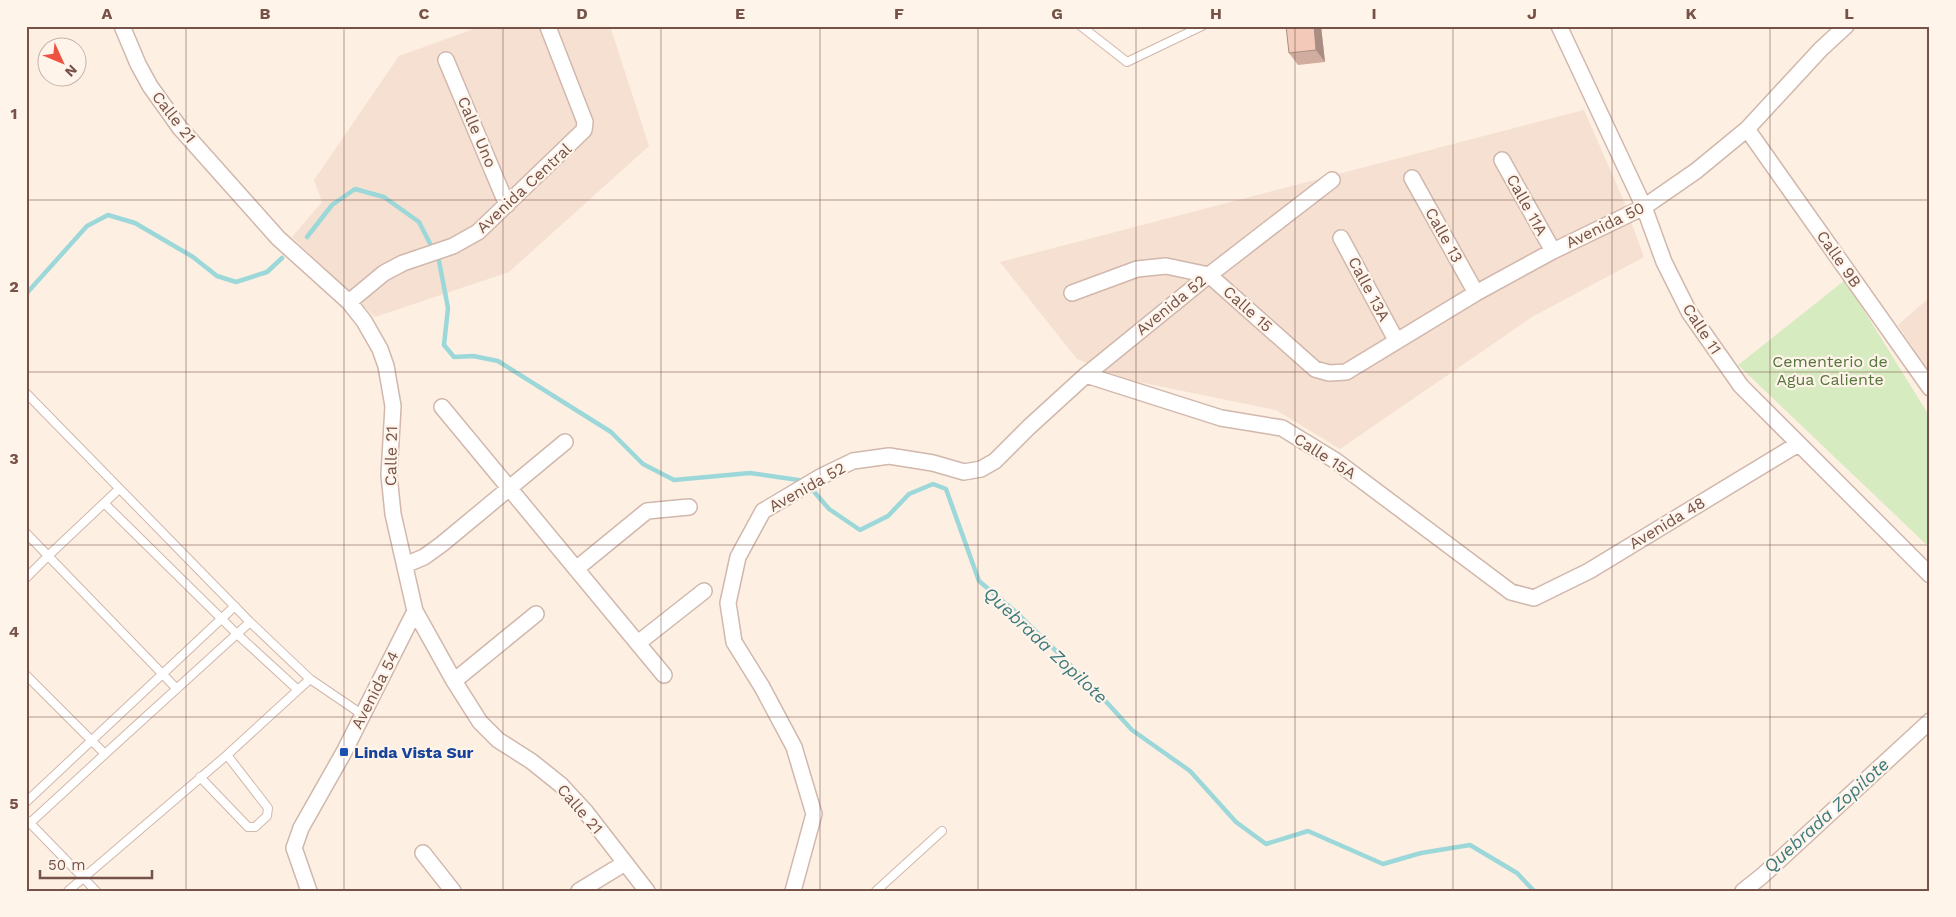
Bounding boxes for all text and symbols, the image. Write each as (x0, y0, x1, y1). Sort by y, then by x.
text: A (102, 4, 113, 23)
text: B (260, 4, 271, 23)
text: C (419, 4, 430, 23)
text: D (576, 4, 588, 23)
text: E (735, 4, 745, 23)
text: F (894, 4, 904, 23)
text: G (1051, 4, 1063, 23)
text: H (1210, 4, 1222, 23)
text: I (1371, 4, 1377, 23)
text: J (1527, 4, 1537, 23)
text: K (1685, 4, 1697, 23)
text: L (1844, 4, 1854, 23)
north arrow (38, 38, 88, 88)
text: N (62, 62, 81, 80)
street label: Calle 21 (148, 87, 200, 147)
street label: Calle Uno (454, 94, 500, 170)
text: 1 (11, 104, 17, 123)
street label: Avenida Central (473, 139, 575, 237)
street label: Calle 11A (1502, 171, 1552, 239)
street label: Avenida 50 (1563, 198, 1647, 252)
street label: Calle 13 (1421, 204, 1467, 266)
street label: Calle 9B (1813, 227, 1865, 291)
street label: Calle 13A (1344, 253, 1394, 325)
street label: Avenida 52 (1132, 271, 1210, 339)
text: 2 (9, 277, 19, 296)
street label: Calle 15 (1219, 282, 1277, 336)
street label: Calle 11 (1679, 300, 1725, 358)
park label: Cementerio de Agua Caliente (1772, 352, 1888, 389)
street label: Calle 21 (381, 426, 401, 486)
street label: Calle 15A (1290, 429, 1360, 483)
text: 3 (9, 449, 19, 468)
street label: Avenida 52 (765, 458, 849, 516)
street label: Avenida 48 (1625, 493, 1709, 553)
water label: Quebrada Zopilote (980, 582, 1112, 708)
text: 4 (9, 622, 19, 641)
street label: Avenida 54 (347, 648, 403, 732)
place label: Linda Vista Sur (354, 743, 474, 762)
marker: Linda Vista Sur (338, 746, 350, 758)
water label: Quebrada Zopilote (1759, 753, 1893, 877)
street label: Calle 21 (553, 780, 607, 838)
text: 5 (9, 794, 19, 813)
scale bar (40, 847, 152, 879)
text: 50 m (48, 856, 85, 874)

